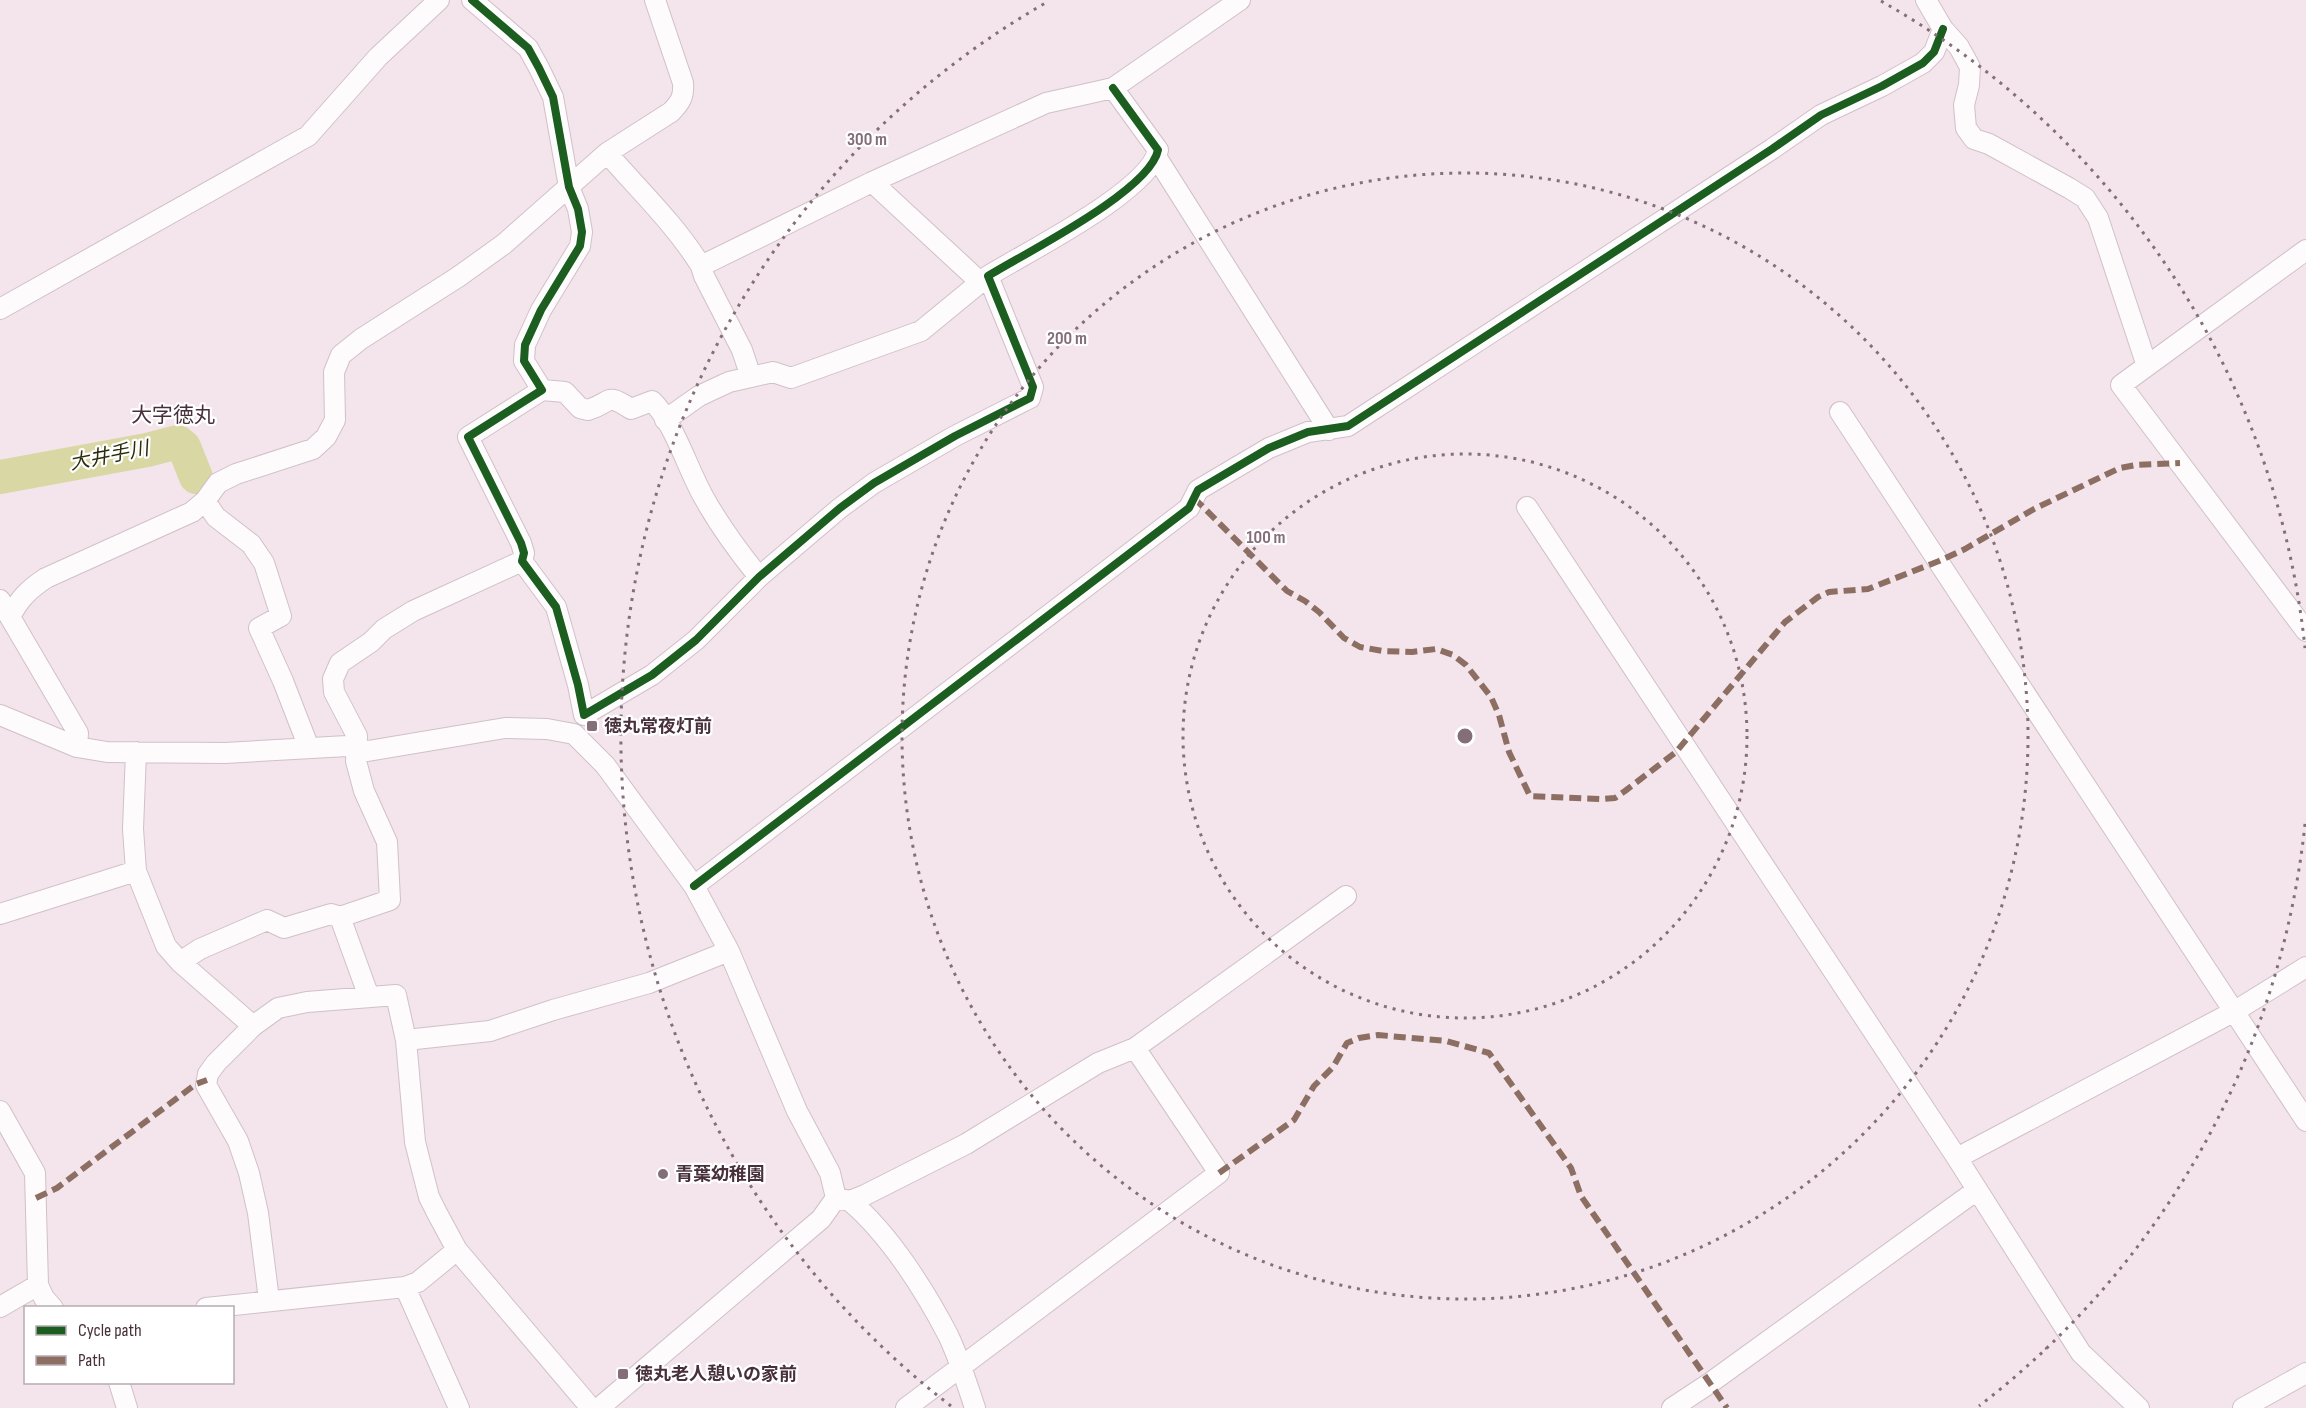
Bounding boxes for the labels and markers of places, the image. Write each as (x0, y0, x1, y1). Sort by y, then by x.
place label: 徳丸常夜灯前 (604, 716, 712, 737)
marker: 徳丸常夜灯前 (585, 719, 599, 733)
centre of rings (1455, 726, 1475, 746)
place label: 青葉幼稚園 (675, 1164, 765, 1185)
marker: 青葉幼稚園 (656, 1167, 670, 1181)
place label: 徳丸老人憩いの家前 (635, 1364, 797, 1385)
marker: 徳丸老人憩いの家前 (616, 1367, 630, 1381)

